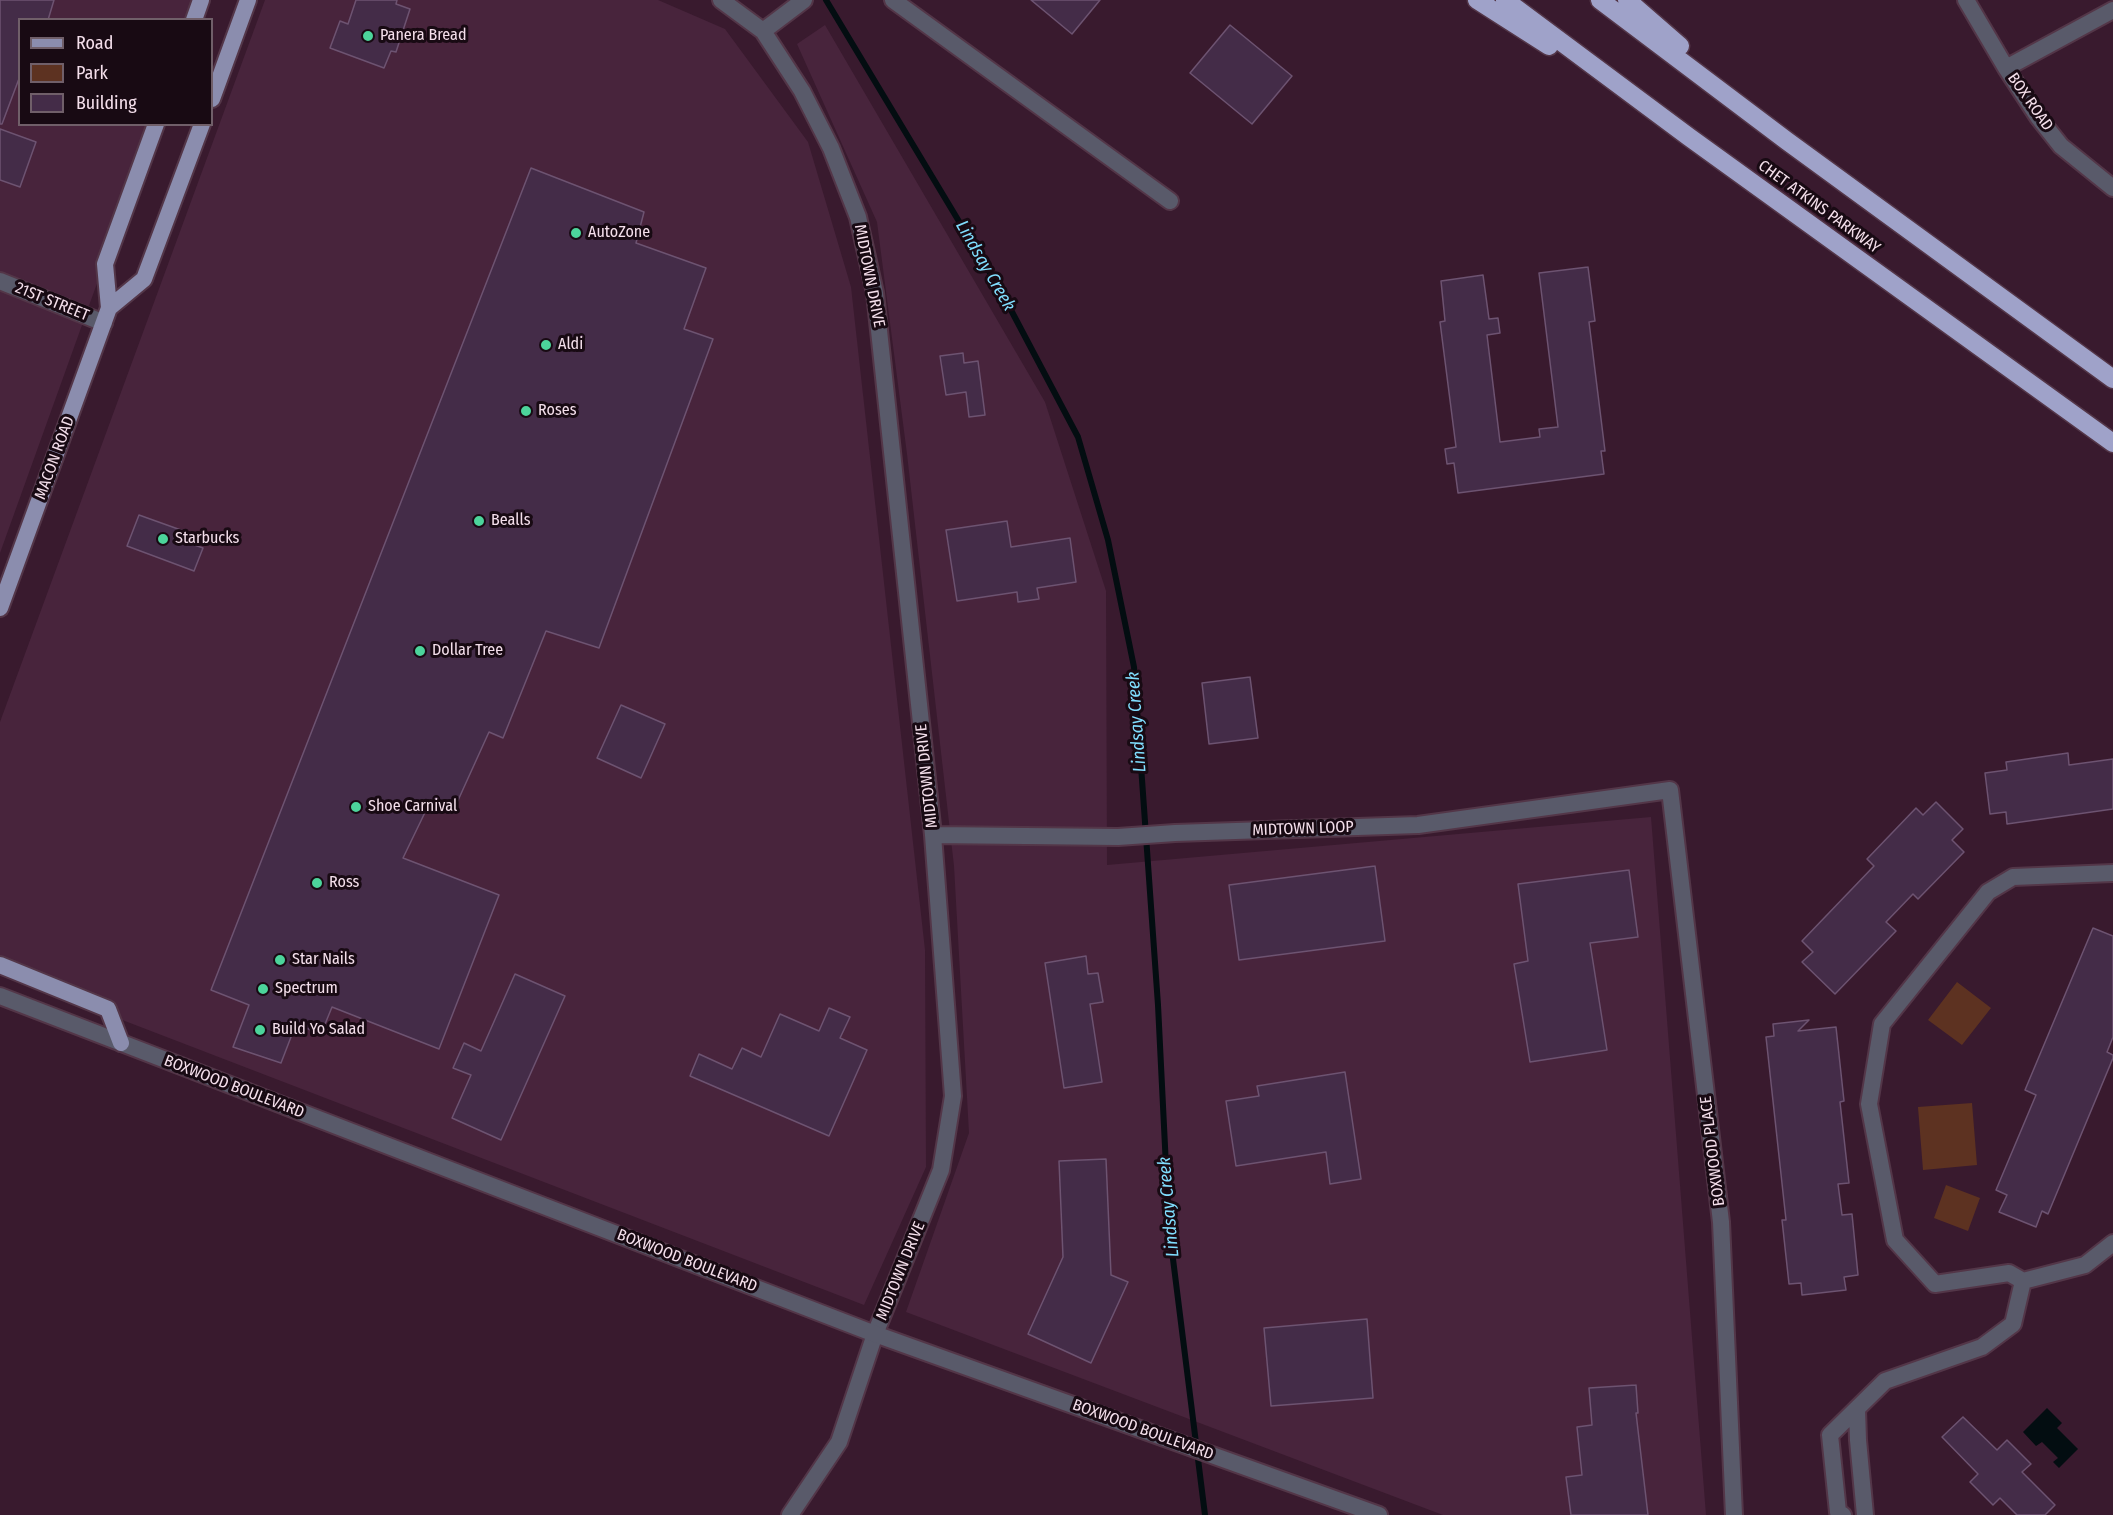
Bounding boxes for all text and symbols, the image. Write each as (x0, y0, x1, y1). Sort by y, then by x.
legend (18, 18, 213, 126)
place label: Panera Bread (380, 26, 466, 46)
marker: Panera Bread (361, 29, 375, 43)
text: Road (76, 32, 113, 54)
text: Park (76, 62, 108, 84)
street label: BOX ROAD (2003, 69, 2057, 135)
text: Building (76, 92, 137, 114)
street label: CHET ATKINS PARKWAY (1754, 156, 1884, 258)
water label: Lindsay Creek (950, 217, 1020, 315)
place label: AutoZone (588, 223, 650, 243)
street label: MIDTOWN DRIVE (850, 223, 888, 329)
marker: AutoZone (569, 226, 583, 240)
street label: 21ST STREET (12, 279, 92, 325)
place label: Aldi (558, 335, 583, 355)
marker: Aldi (539, 338, 553, 352)
place label: Roses (538, 401, 576, 421)
marker: Roses (519, 404, 533, 418)
street label: MACON ROAD (31, 414, 79, 502)
place label: Bealls (491, 511, 530, 531)
marker: Bealls (472, 514, 486, 528)
place label: Starbucks (175, 529, 239, 549)
marker: Starbucks (156, 532, 170, 546)
place label: Dollar Tree (432, 641, 503, 661)
marker: Dollar Tree (413, 644, 427, 658)
water label: Lindsay Creek (1123, 671, 1151, 773)
street label: MIDTOWN DRIVE (912, 723, 942, 829)
place label: Shoe Carnival (368, 797, 457, 817)
marker: Shoe Carnival (349, 800, 363, 814)
street label: MIDTOWN LOOP (1252, 818, 1354, 840)
place label: Ross (329, 873, 359, 893)
marker: Ross (310, 876, 324, 890)
place label: Star Nails (292, 950, 355, 970)
marker: Star Nails (273, 953, 287, 967)
place label: Spectrum (275, 979, 338, 999)
marker: Spectrum (256, 982, 270, 996)
place label: Build Yo Salad (272, 1020, 365, 1040)
marker: Build Yo Salad (253, 1023, 267, 1037)
street label: BOXWOOD BOULEVARD (161, 1051, 307, 1123)
street label: BOXWOOD PLACE (1697, 1095, 1729, 1207)
water label: Lindsay Creek (1154, 1156, 1184, 1258)
street label: MIDTOWN DRIVE (873, 1219, 929, 1323)
street label: BOXWOOD BOULEVARD (614, 1225, 760, 1297)
street label: BOXWOOD BOULEVARD (1070, 1396, 1216, 1464)

